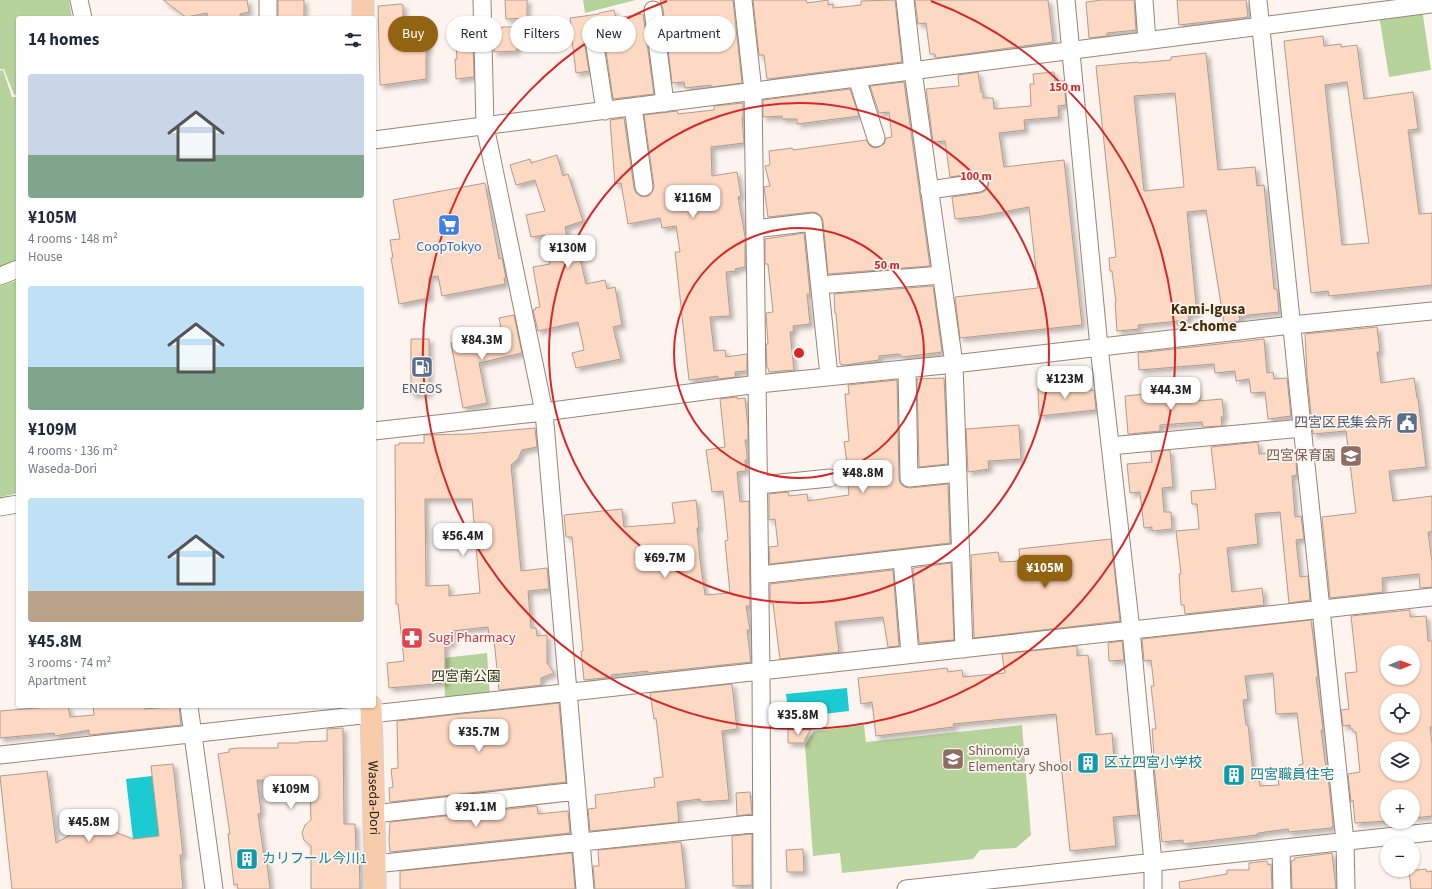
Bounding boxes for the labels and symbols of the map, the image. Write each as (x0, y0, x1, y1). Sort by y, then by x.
text: 150 m (1049, 79, 1081, 96)
text: 100 m (960, 168, 992, 185)
pin: ¥116M (665, 185, 721, 219)
supermarket icon: CoopTokyo (436, 212, 462, 238)
pin: ¥130M (540, 235, 596, 269)
place label: CoopTokyo (416, 237, 482, 257)
text: 50 m (874, 257, 900, 274)
district label: Kami-Igusa 2-chome (1171, 299, 1245, 337)
pin: ¥84.3M (449, 327, 515, 361)
centre of rings (792, 346, 806, 360)
fuel station icon: ENEOS (409, 354, 435, 380)
pin: ¥123M (1037, 366, 1093, 400)
pin: ¥44.3M (1138, 377, 1204, 411)
place label: ENEOS (402, 379, 442, 399)
public building icon: 四宮区民集会所 (1394, 410, 1420, 436)
place label: 四宮区民集会所 (1294, 413, 1392, 433)
school or university icon: 四宮保育園 (1338, 443, 1364, 469)
place label: 四宮保育園 (1266, 446, 1336, 466)
pin: ¥48.8M (830, 460, 896, 494)
pin: ¥56.4M (430, 523, 496, 557)
pin: ¥69.7M (632, 545, 698, 579)
pin: ¥105M (1017, 555, 1073, 589)
pharmacy icon: Sugi Pharmacy (399, 625, 425, 651)
place label: Sugi Pharmacy (428, 628, 516, 648)
north arrow (1380, 645, 1420, 685)
park label: 四宮南公園 (431, 667, 501, 687)
pin: ¥35.8M (765, 702, 831, 736)
pin: ¥35.7M (446, 719, 512, 753)
place label: Shinomiya Elementary Shool (968, 741, 1072, 777)
school or university icon: Shinomiya Elementary Shool (940, 746, 966, 772)
building icon: 区立四宮小学校 (1075, 750, 1101, 776)
place label: 区立四宮小学校 (1104, 753, 1202, 773)
street label: Waseda-Dori (362, 761, 384, 835)
building icon: 四宮職員住宅 (1221, 762, 1247, 788)
place label: 四宮職員住宅 (1250, 765, 1334, 785)
pin: ¥109M (263, 776, 319, 810)
pin: ¥91.1M (443, 794, 509, 828)
pin: ¥45.8M (56, 809, 122, 843)
building icon: カリフール今川1 (234, 846, 260, 872)
place label: カリフール今川1 (262, 849, 367, 869)

